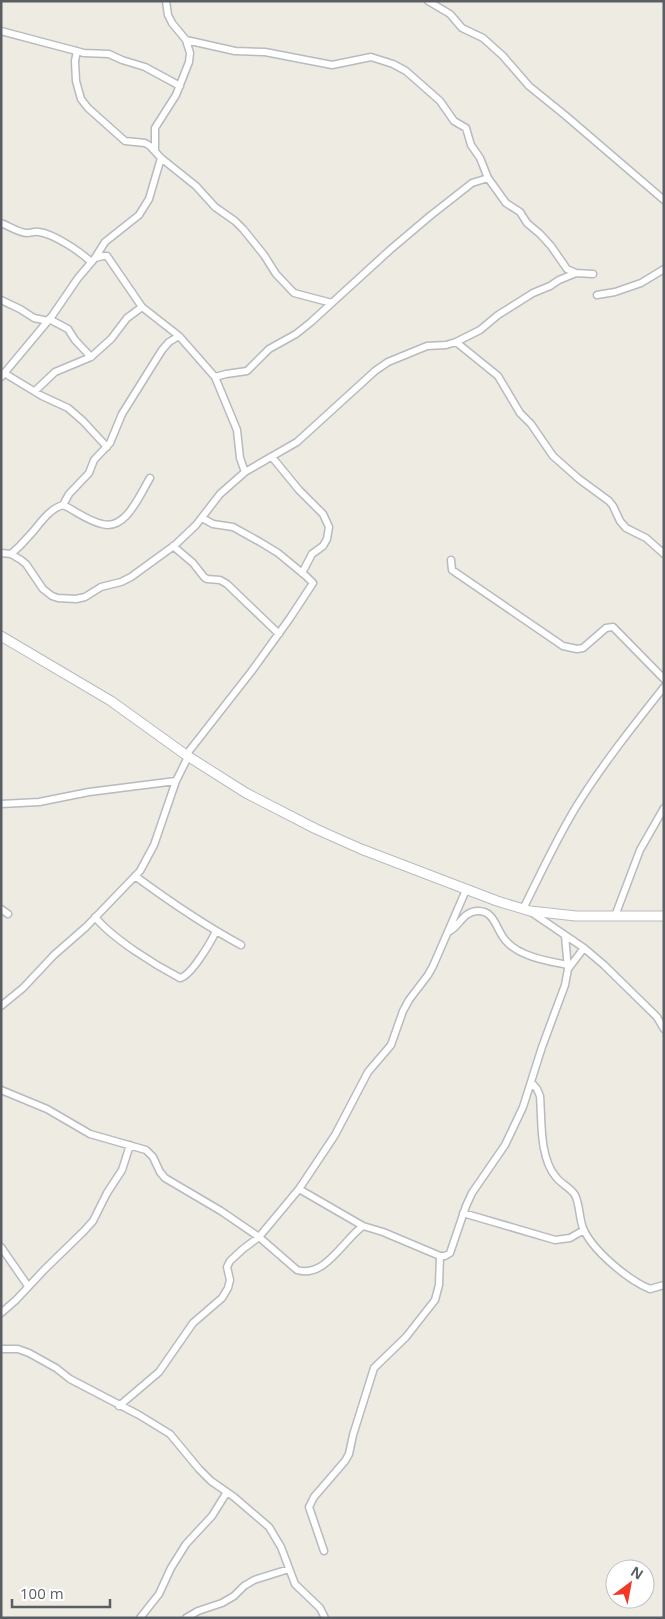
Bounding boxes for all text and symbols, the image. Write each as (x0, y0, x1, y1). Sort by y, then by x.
north arrow (605, 1559, 655, 1609)
text: N (627, 1561, 647, 1584)
scale bar (12, 1576, 110, 1608)
text: 100 m (20, 1583, 64, 1603)

